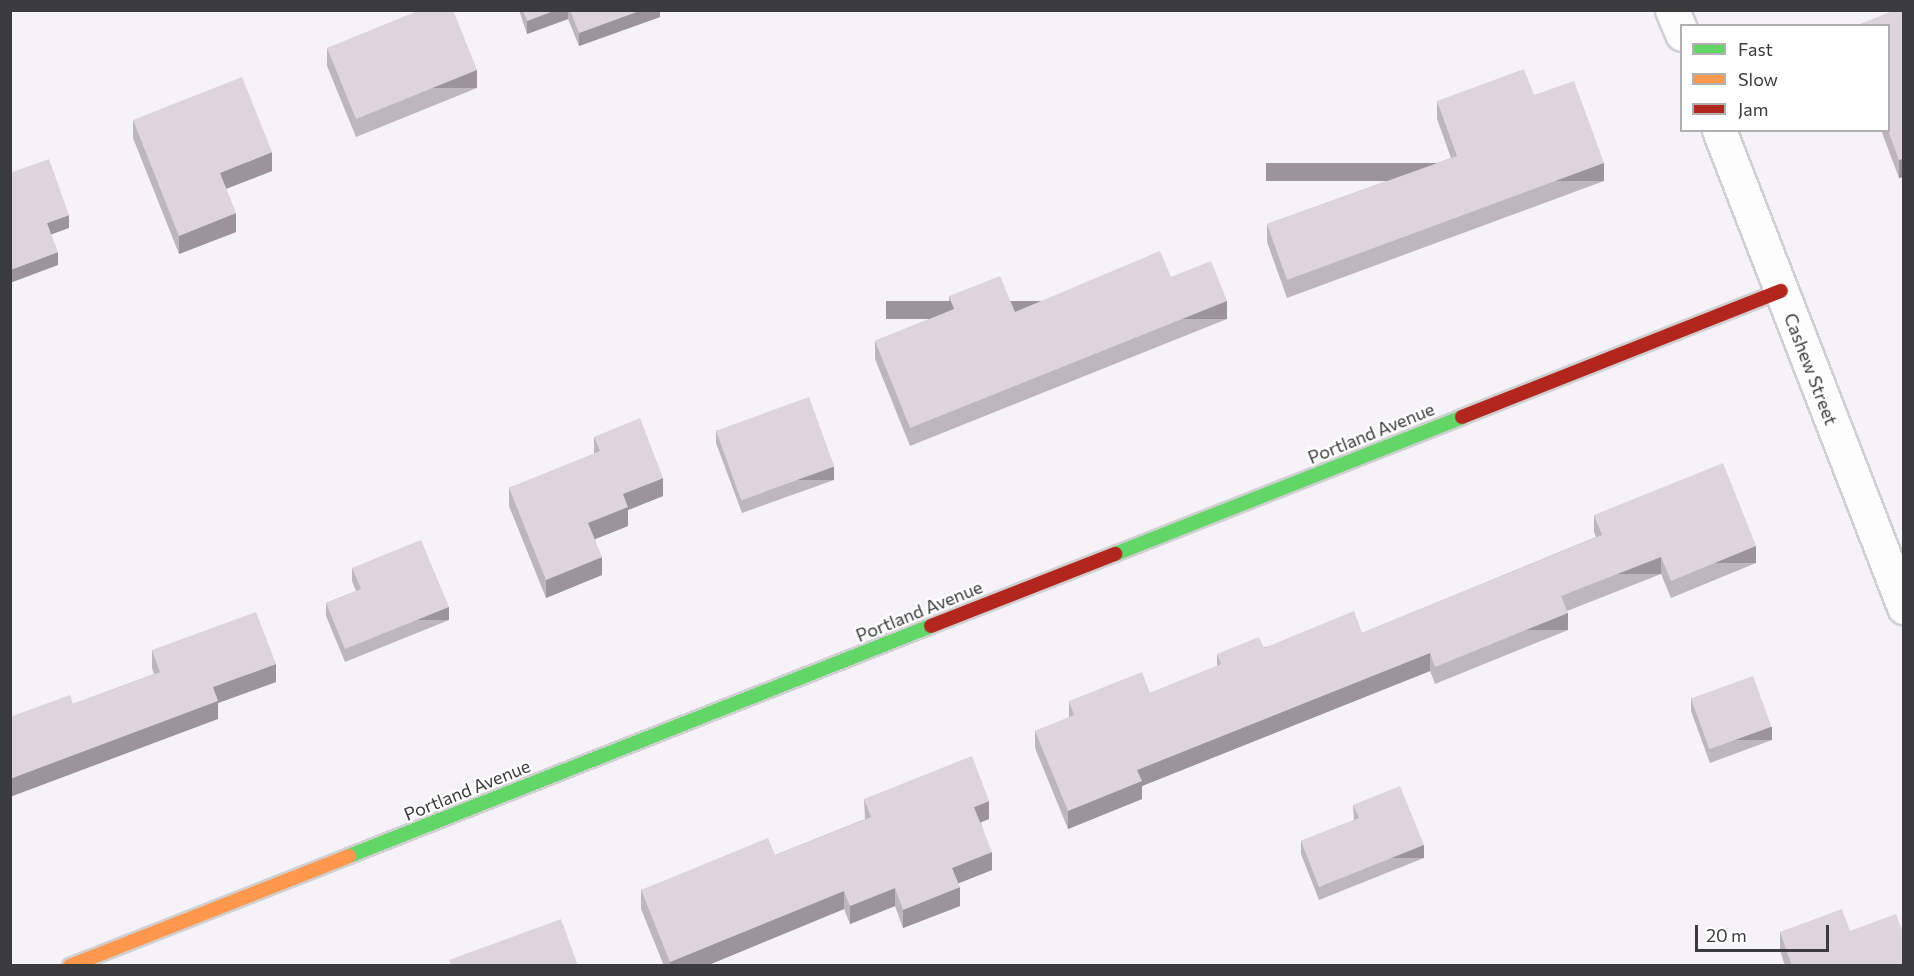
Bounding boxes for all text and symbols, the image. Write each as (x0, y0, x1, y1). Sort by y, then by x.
legend (1680, 24, 1890, 132)
text: Fast (1738, 38, 1773, 60)
text: Slow (1738, 68, 1778, 90)
text: Jam (1738, 98, 1768, 120)
street label: Cashew Street (1780, 310, 1842, 428)
street label: Portland Avenue (1305, 398, 1437, 468)
street label: Portland Avenue (853, 576, 985, 646)
street label: Portland Avenue (401, 755, 533, 825)
scale bar (1698, 913, 1832, 951)
text: 20 m (1706, 924, 1747, 946)

